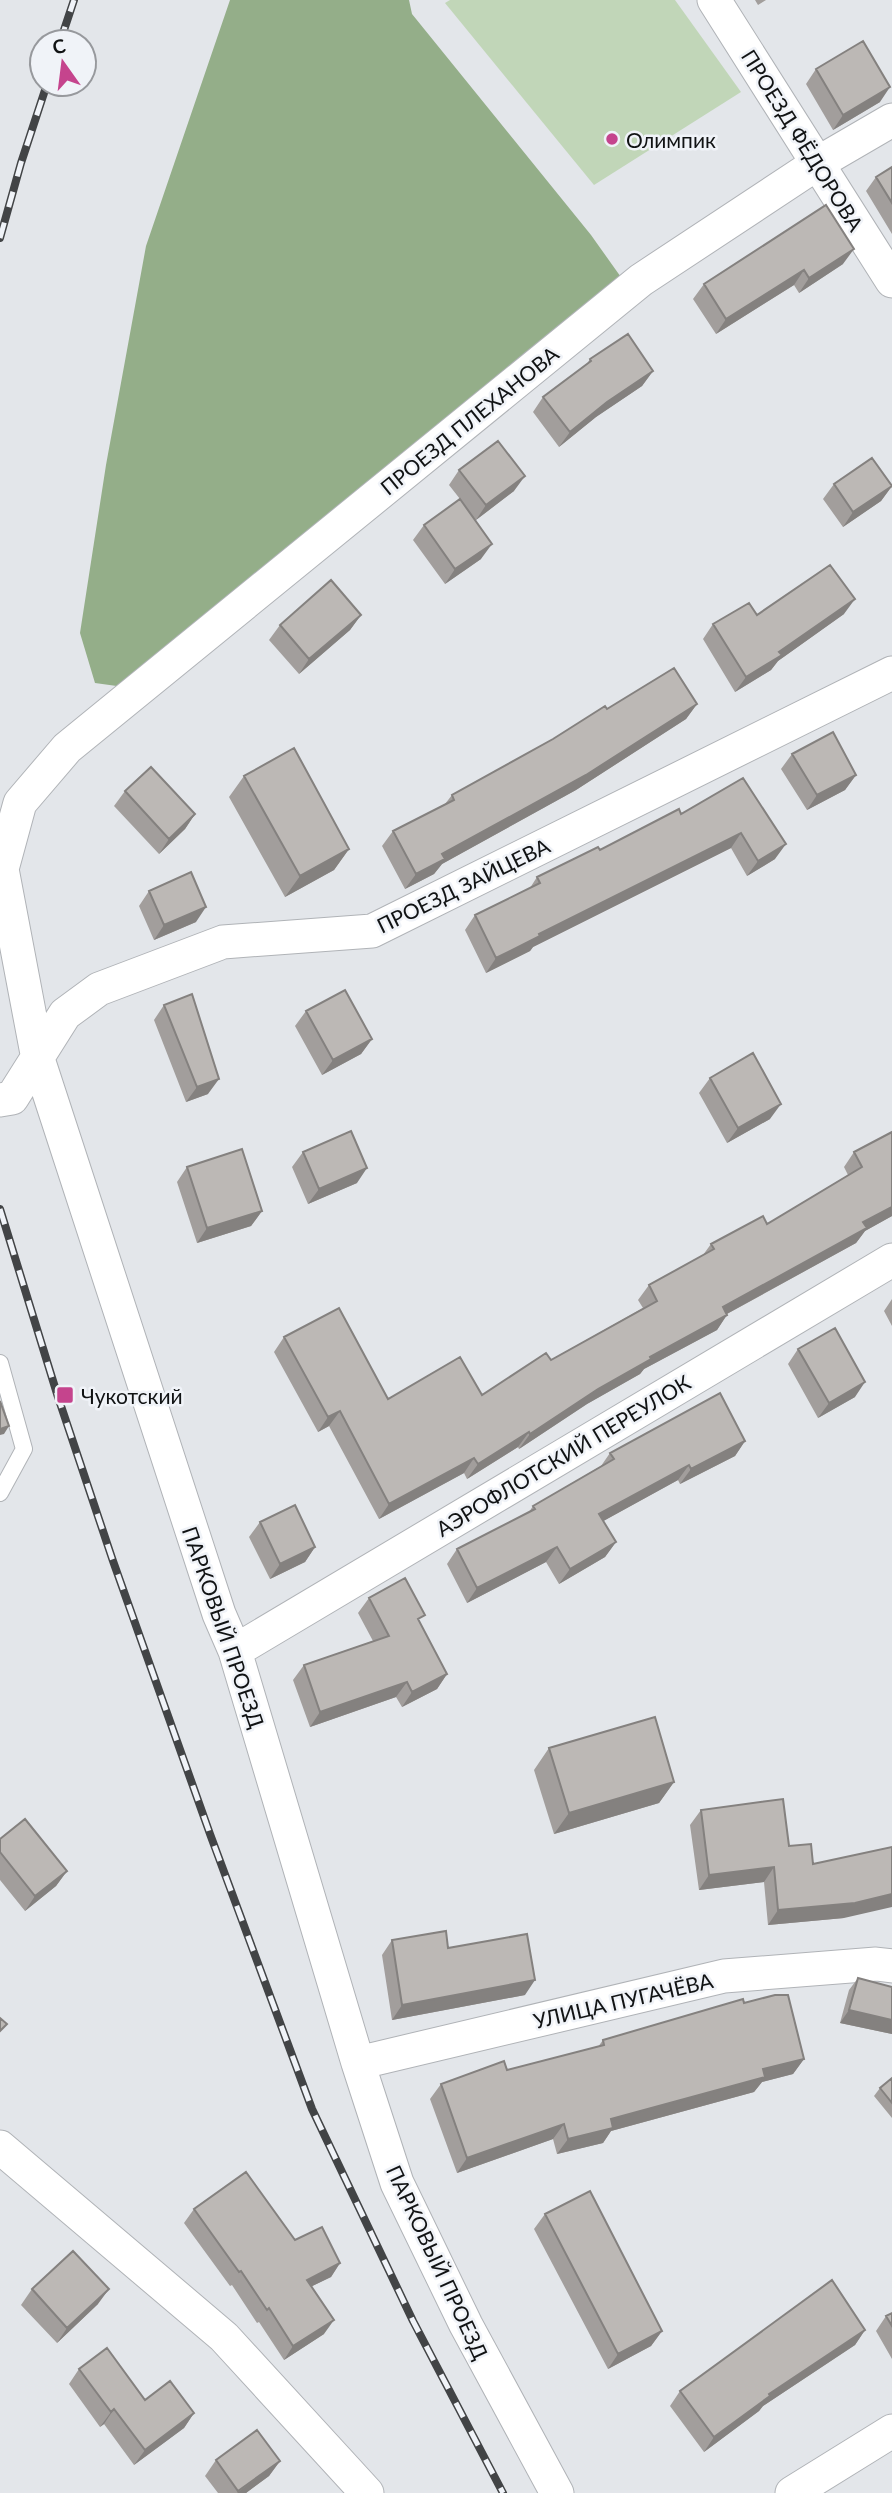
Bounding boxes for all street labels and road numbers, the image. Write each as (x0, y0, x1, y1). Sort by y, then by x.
street label: ПРОЕЗД ФЁДОРОВА (737, 45, 869, 236)
street label: ПРОЕЗД ПЛЕХАНОВА (375, 340, 564, 500)
street label: ПРОЕЗД ЗАЙЦЕВА (373, 832, 554, 938)
street label: АЭРОФЛОТСКИЙ ПЕРЕУЛОК (431, 1369, 695, 1541)
street label: ПАРКОВЫЙ ПРОЕЗД (178, 1523, 270, 1731)
street label: УЛИЦА ПУГАЧЁВА (531, 1967, 716, 2033)
street label: ПАРКОВЫЙ ПРОЕЗД (382, 2161, 494, 2363)

